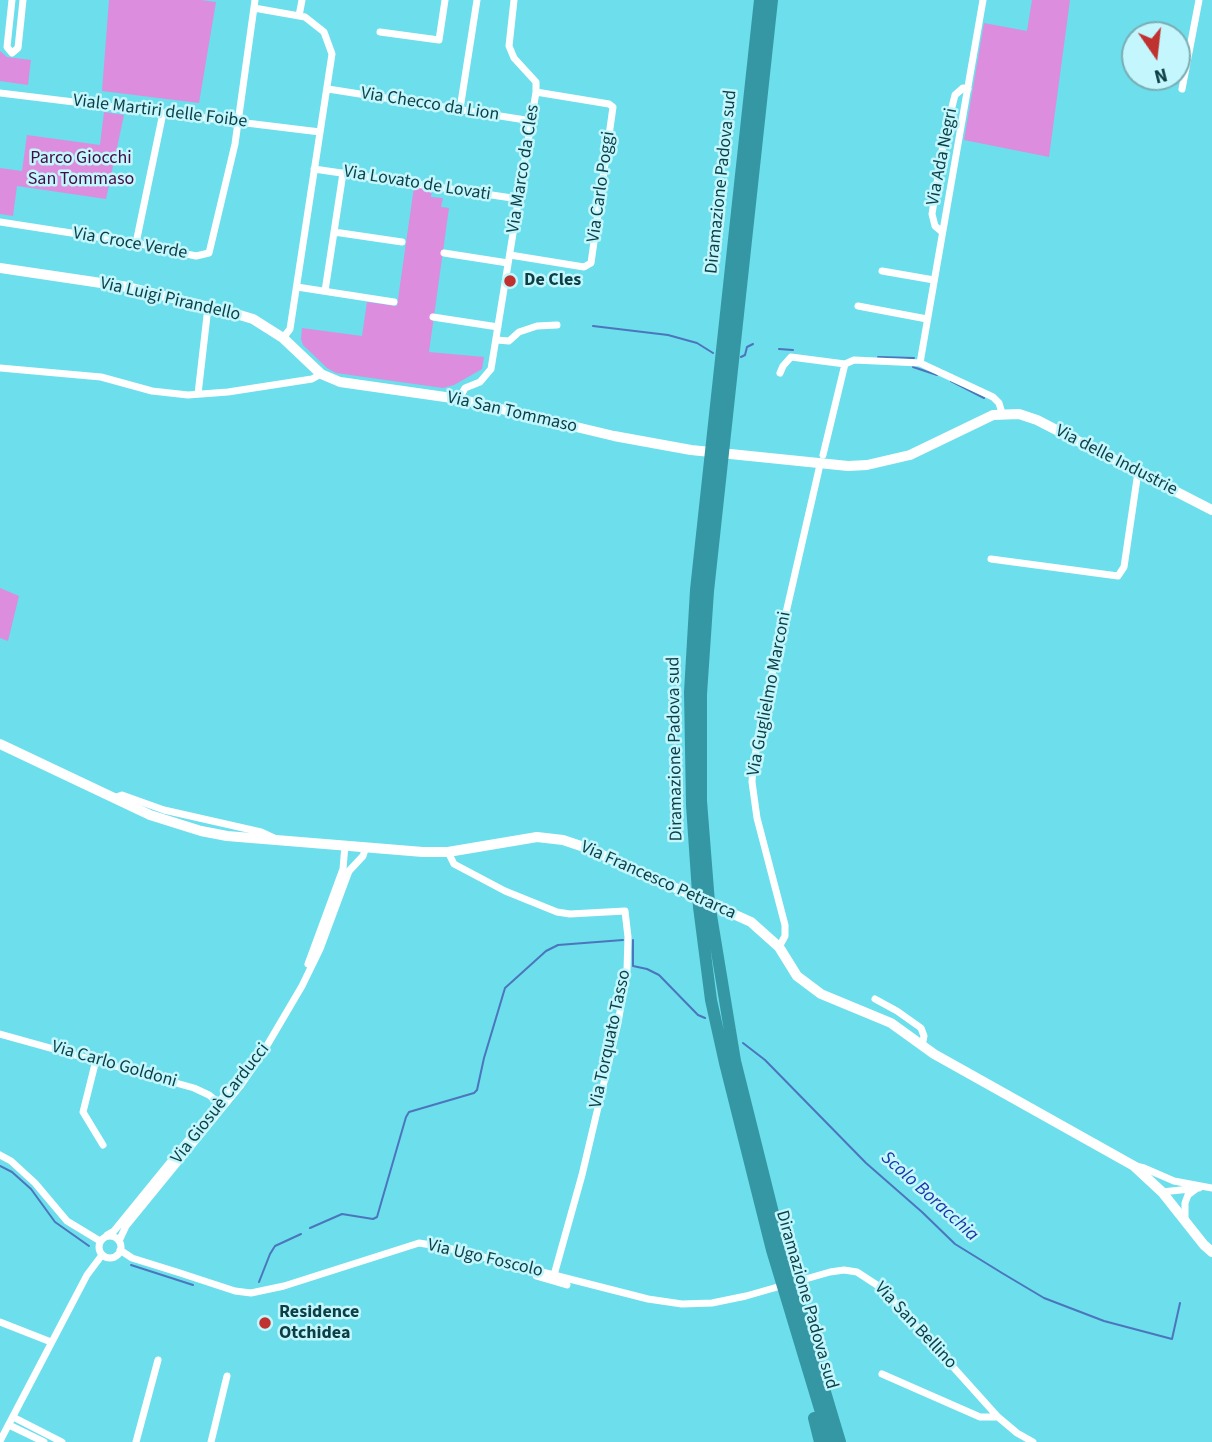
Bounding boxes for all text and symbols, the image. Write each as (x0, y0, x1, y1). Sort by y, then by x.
north arrow (1121, 21, 1191, 91)
text: N (1151, 60, 1170, 90)
street label: Via Checco da Lion (359, 83, 501, 127)
street label: Diramazione Padova sud (702, 89, 742, 275)
street label: Viale Martiri delle Foibe (72, 91, 248, 133)
street label: Via Marco da Cles (503, 103, 545, 235)
street label: Via Ada Negri (923, 106, 963, 208)
street label: Via Carlo Poggi (584, 130, 620, 244)
park label: Parco Giocchi San Tommaso (28, 148, 134, 190)
street label: Via Lovato de Lovati (342, 162, 492, 206)
street label: Via Croce Verde (71, 223, 189, 265)
place label: De Cles (524, 270, 581, 292)
street label: Via Luigi Pirandello (98, 273, 242, 327)
marker: De Cles (502, 273, 518, 289)
street label: Via San Tommaso (445, 388, 579, 438)
street label: Via delle Industrie (1051, 421, 1181, 501)
street label: Via Guglielmo Marconi (743, 610, 797, 778)
street label: Diramazione Padova sud (664, 656, 688, 842)
street label: Via Francesco Petrarca (577, 837, 739, 925)
street label: Via Torquato Tasso (586, 968, 636, 1110)
street label: Via Carlo Goldoni (49, 1037, 179, 1093)
street label: Via Giosuè Carducci (167, 1039, 275, 1169)
water label: Scolo Boracchia (875, 1147, 983, 1247)
street label: Diramazione Padova sud (770, 1208, 842, 1392)
street label: Via Ugo Foscolo (425, 1235, 545, 1283)
street label: Via San Bellino (869, 1278, 961, 1374)
place label: Residence Otchidea (279, 1302, 359, 1344)
marker: Residence Otchidea (257, 1315, 273, 1331)

